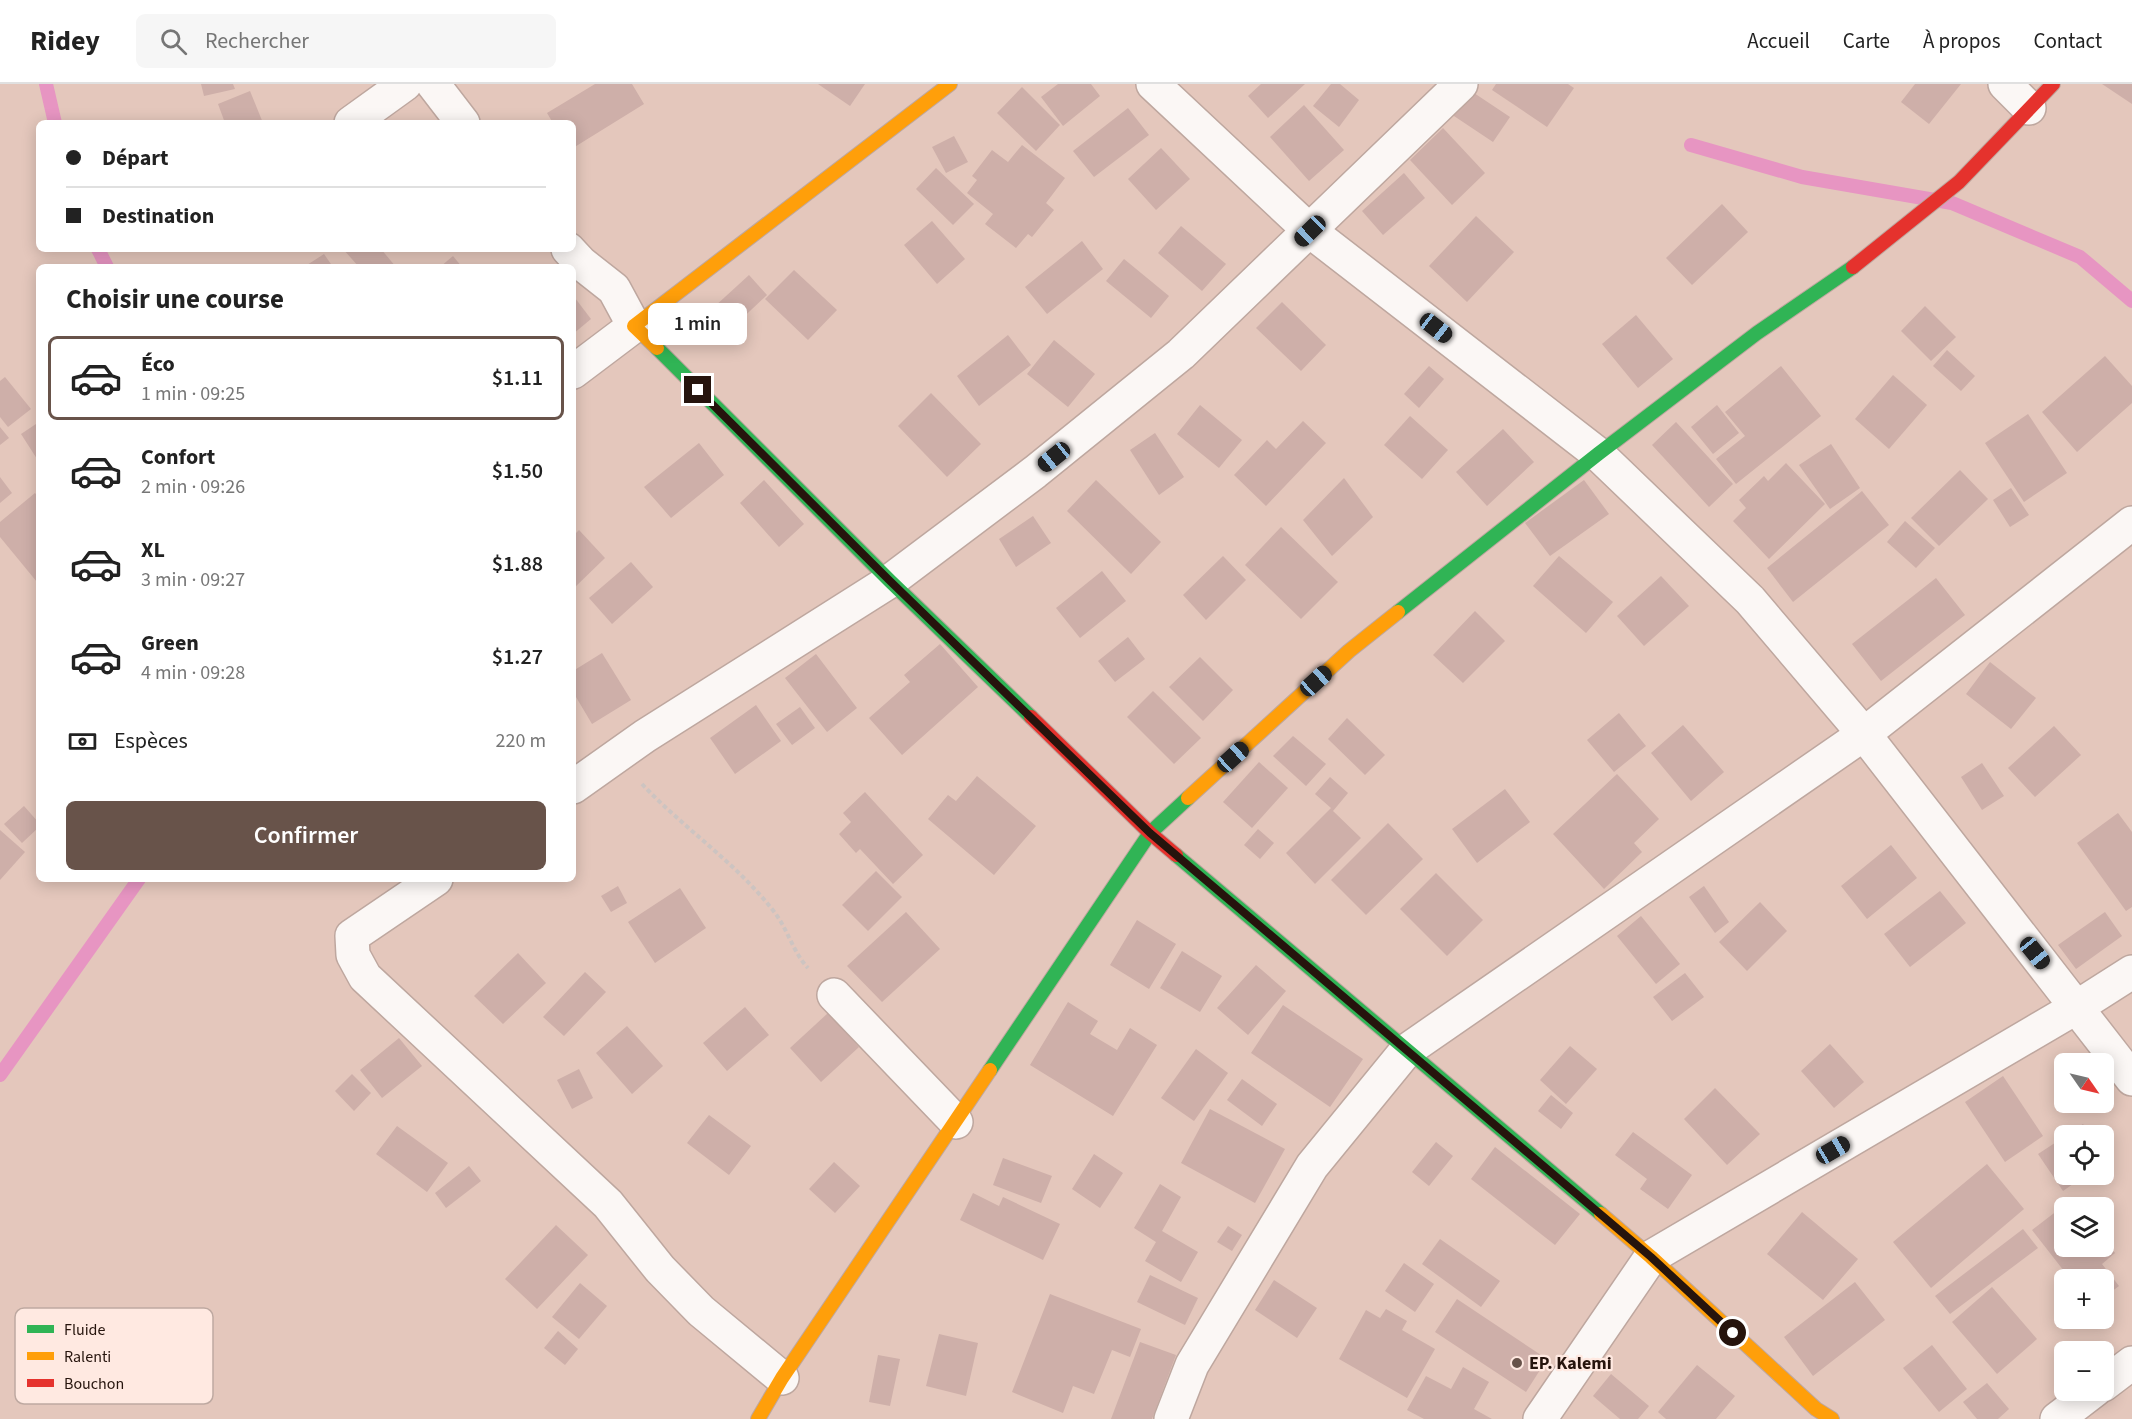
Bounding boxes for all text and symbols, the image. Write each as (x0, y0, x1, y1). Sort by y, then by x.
search box (136, 14, 556, 68)
text: Ridey (30, 21, 100, 61)
icon: search (157, 25, 190, 58)
text: Rechercher (205, 25, 309, 57)
text: Accueil (1747, 26, 1810, 56)
text: Carte (1843, 26, 1890, 56)
text: À propos (1923, 26, 2000, 56)
text: Contact (2033, 26, 2102, 56)
text: Départ (102, 142, 169, 174)
text: Destination (102, 200, 214, 232)
car (1291, 212, 1329, 250)
text: Choisir une course (66, 280, 284, 319)
callout: 1 min (648, 303, 748, 345)
text: 1 min (674, 310, 721, 338)
car (1416, 310, 1456, 346)
text: Éco (141, 348, 175, 380)
icon: car (69, 351, 123, 405)
text: $1.11 (492, 362, 543, 394)
route end (684, 376, 711, 403)
text: 1 min · 09:25 (141, 380, 245, 408)
car (1034, 439, 1074, 475)
text: Confort (141, 441, 215, 473)
icon: car (69, 444, 123, 498)
text: $1.50 (492, 455, 543, 487)
text: 2 min · 09:26 (141, 473, 245, 501)
text: XL (141, 534, 165, 566)
icon: car (69, 537, 123, 591)
text: $1.88 (492, 548, 543, 580)
text: 3 min · 09:27 (141, 566, 245, 594)
text: Green (141, 627, 199, 659)
icon: car (69, 630, 123, 684)
text: $1.27 (492, 641, 543, 673)
text: 4 min · 09:28 (141, 659, 245, 687)
car (1297, 662, 1335, 700)
icon: cash (66, 725, 99, 758)
text: Espèces (114, 725, 188, 757)
text: 220 m (496, 727, 546, 755)
car (1214, 738, 1252, 776)
button: Confirmer (66, 801, 546, 870)
car (2017, 933, 2053, 973)
north arrow (2054, 1053, 2114, 1113)
map controls (2054, 1053, 2114, 1401)
button: locate (2054, 1125, 2114, 1185)
car (1813, 1133, 1853, 1167)
button: layers (2054, 1197, 2114, 1257)
button: + (2054, 1269, 2114, 1329)
legend (15, 1308, 213, 1404)
text: Fluide (64, 1319, 106, 1341)
route start (1719, 1319, 1746, 1346)
button: − (2054, 1341, 2114, 1401)
text: Ralenti (64, 1346, 111, 1368)
place label: EP. Kalemi (1529, 1351, 1612, 1376)
marker: EP. Kalemi (1510, 1356, 1524, 1370)
text: Bouchon (64, 1373, 124, 1395)

